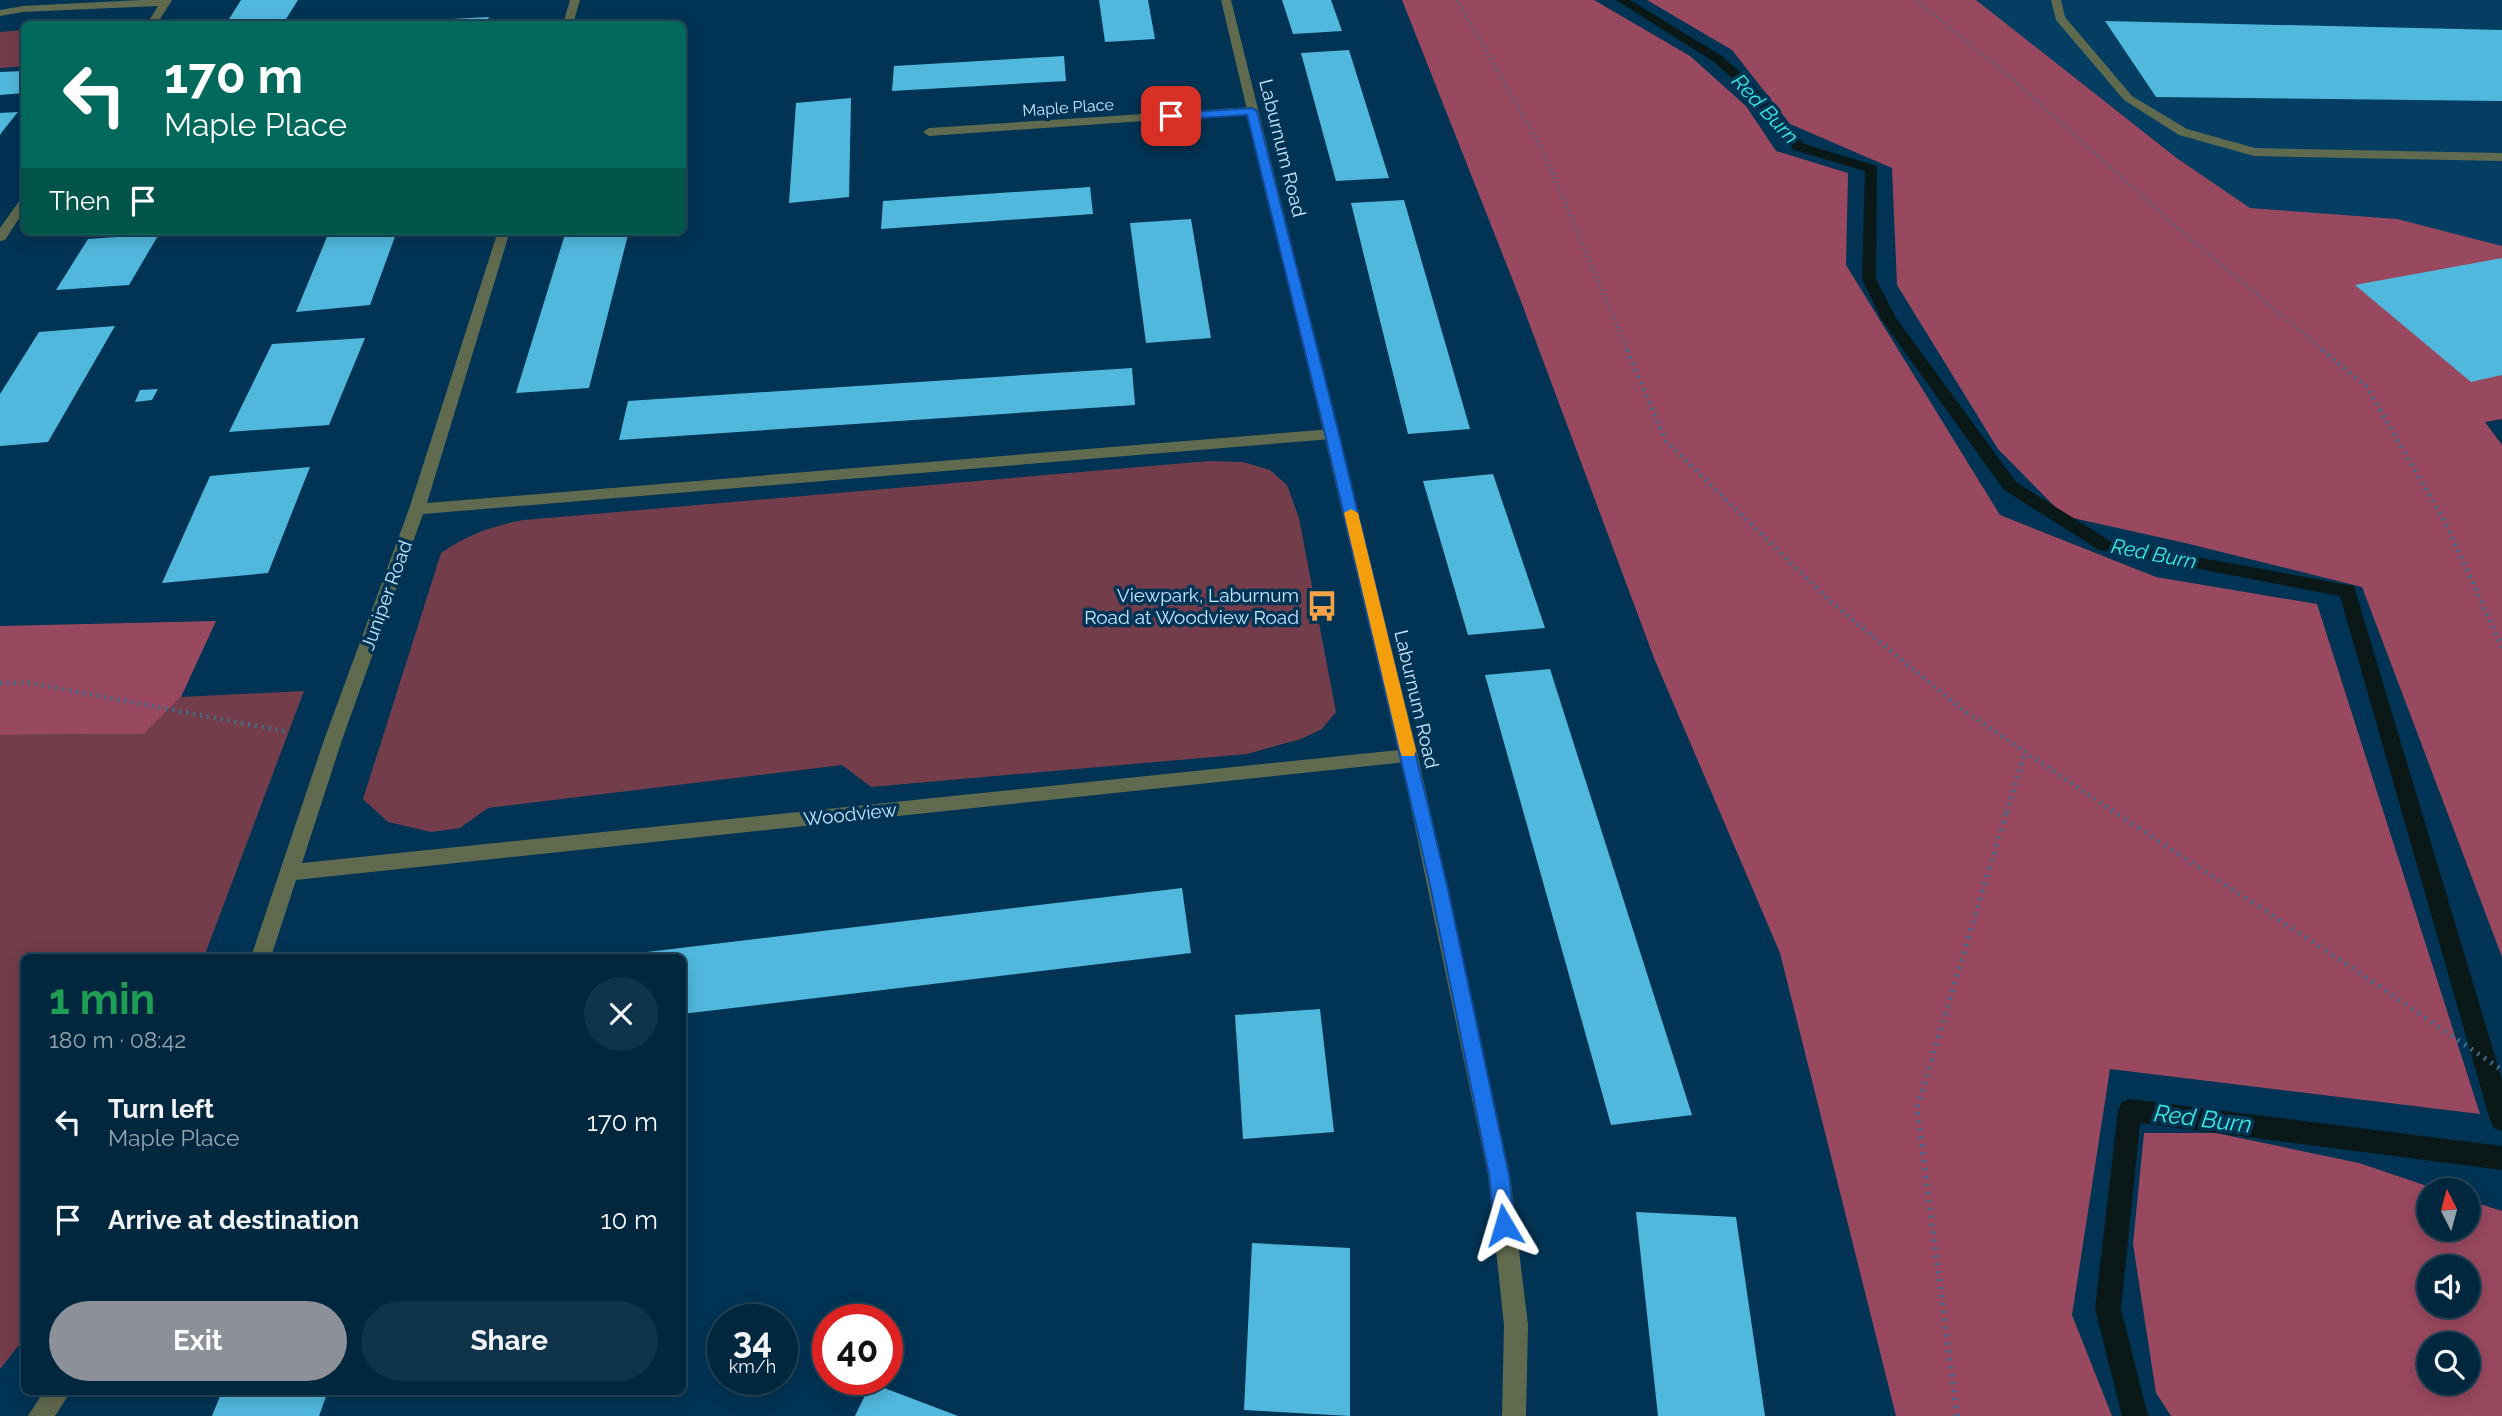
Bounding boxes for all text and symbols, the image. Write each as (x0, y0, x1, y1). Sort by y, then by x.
text: 170 m (164, 47, 303, 104)
icon: left (49, 49, 140, 140)
water label: Red Burn (1727, 69, 1804, 149)
street label: Laburnum Road (1255, 77, 1311, 219)
pin (1141, 86, 1201, 146)
street label: Maple Place (1022, 95, 1114, 120)
icon: arrive (1152, 97, 1190, 135)
text: Maple Place (164, 106, 347, 143)
icon: arrive (124, 182, 162, 220)
text: Then (49, 186, 110, 216)
water label: Red Burn (2109, 533, 2199, 574)
street label: Juniper Road (356, 537, 416, 653)
place label: Viewpark, Laburnum Road at Woodview Road (1084, 584, 1299, 628)
bus stop icon: Viewpark, Laburnum Road at Woodview Road (1305, 589, 1339, 623)
street label: Laburnum Road (1390, 628, 1444, 770)
street label: Woodview (802, 798, 898, 830)
text: 1 min (49, 975, 155, 1024)
button: close (584, 977, 658, 1051)
text: 180 m · 08:42 (49, 1026, 186, 1053)
text: Turn left (108, 1094, 214, 1124)
water label: Red Burn (2152, 1098, 2254, 1139)
icon: left (49, 1103, 87, 1141)
text: 170 m (587, 1107, 658, 1137)
text: Maple Place (108, 1124, 240, 1151)
north arrow (2417, 1178, 2480, 1241)
map controls (2417, 1178, 2480, 1395)
position arrow (1467, 1188, 1541, 1262)
icon: arrive (49, 1201, 87, 1239)
text: Arrive at destination (108, 1205, 359, 1235)
text: 10 m (600, 1205, 658, 1235)
button: sound (2417, 1255, 2480, 1318)
button: Exit (49, 1301, 347, 1381)
button: Share (361, 1301, 658, 1381)
speed limit sign: 40 (812, 1304, 903, 1395)
text: 34 (733, 1320, 772, 1361)
button: search (2417, 1332, 2480, 1395)
text: km/h (729, 1356, 776, 1377)

